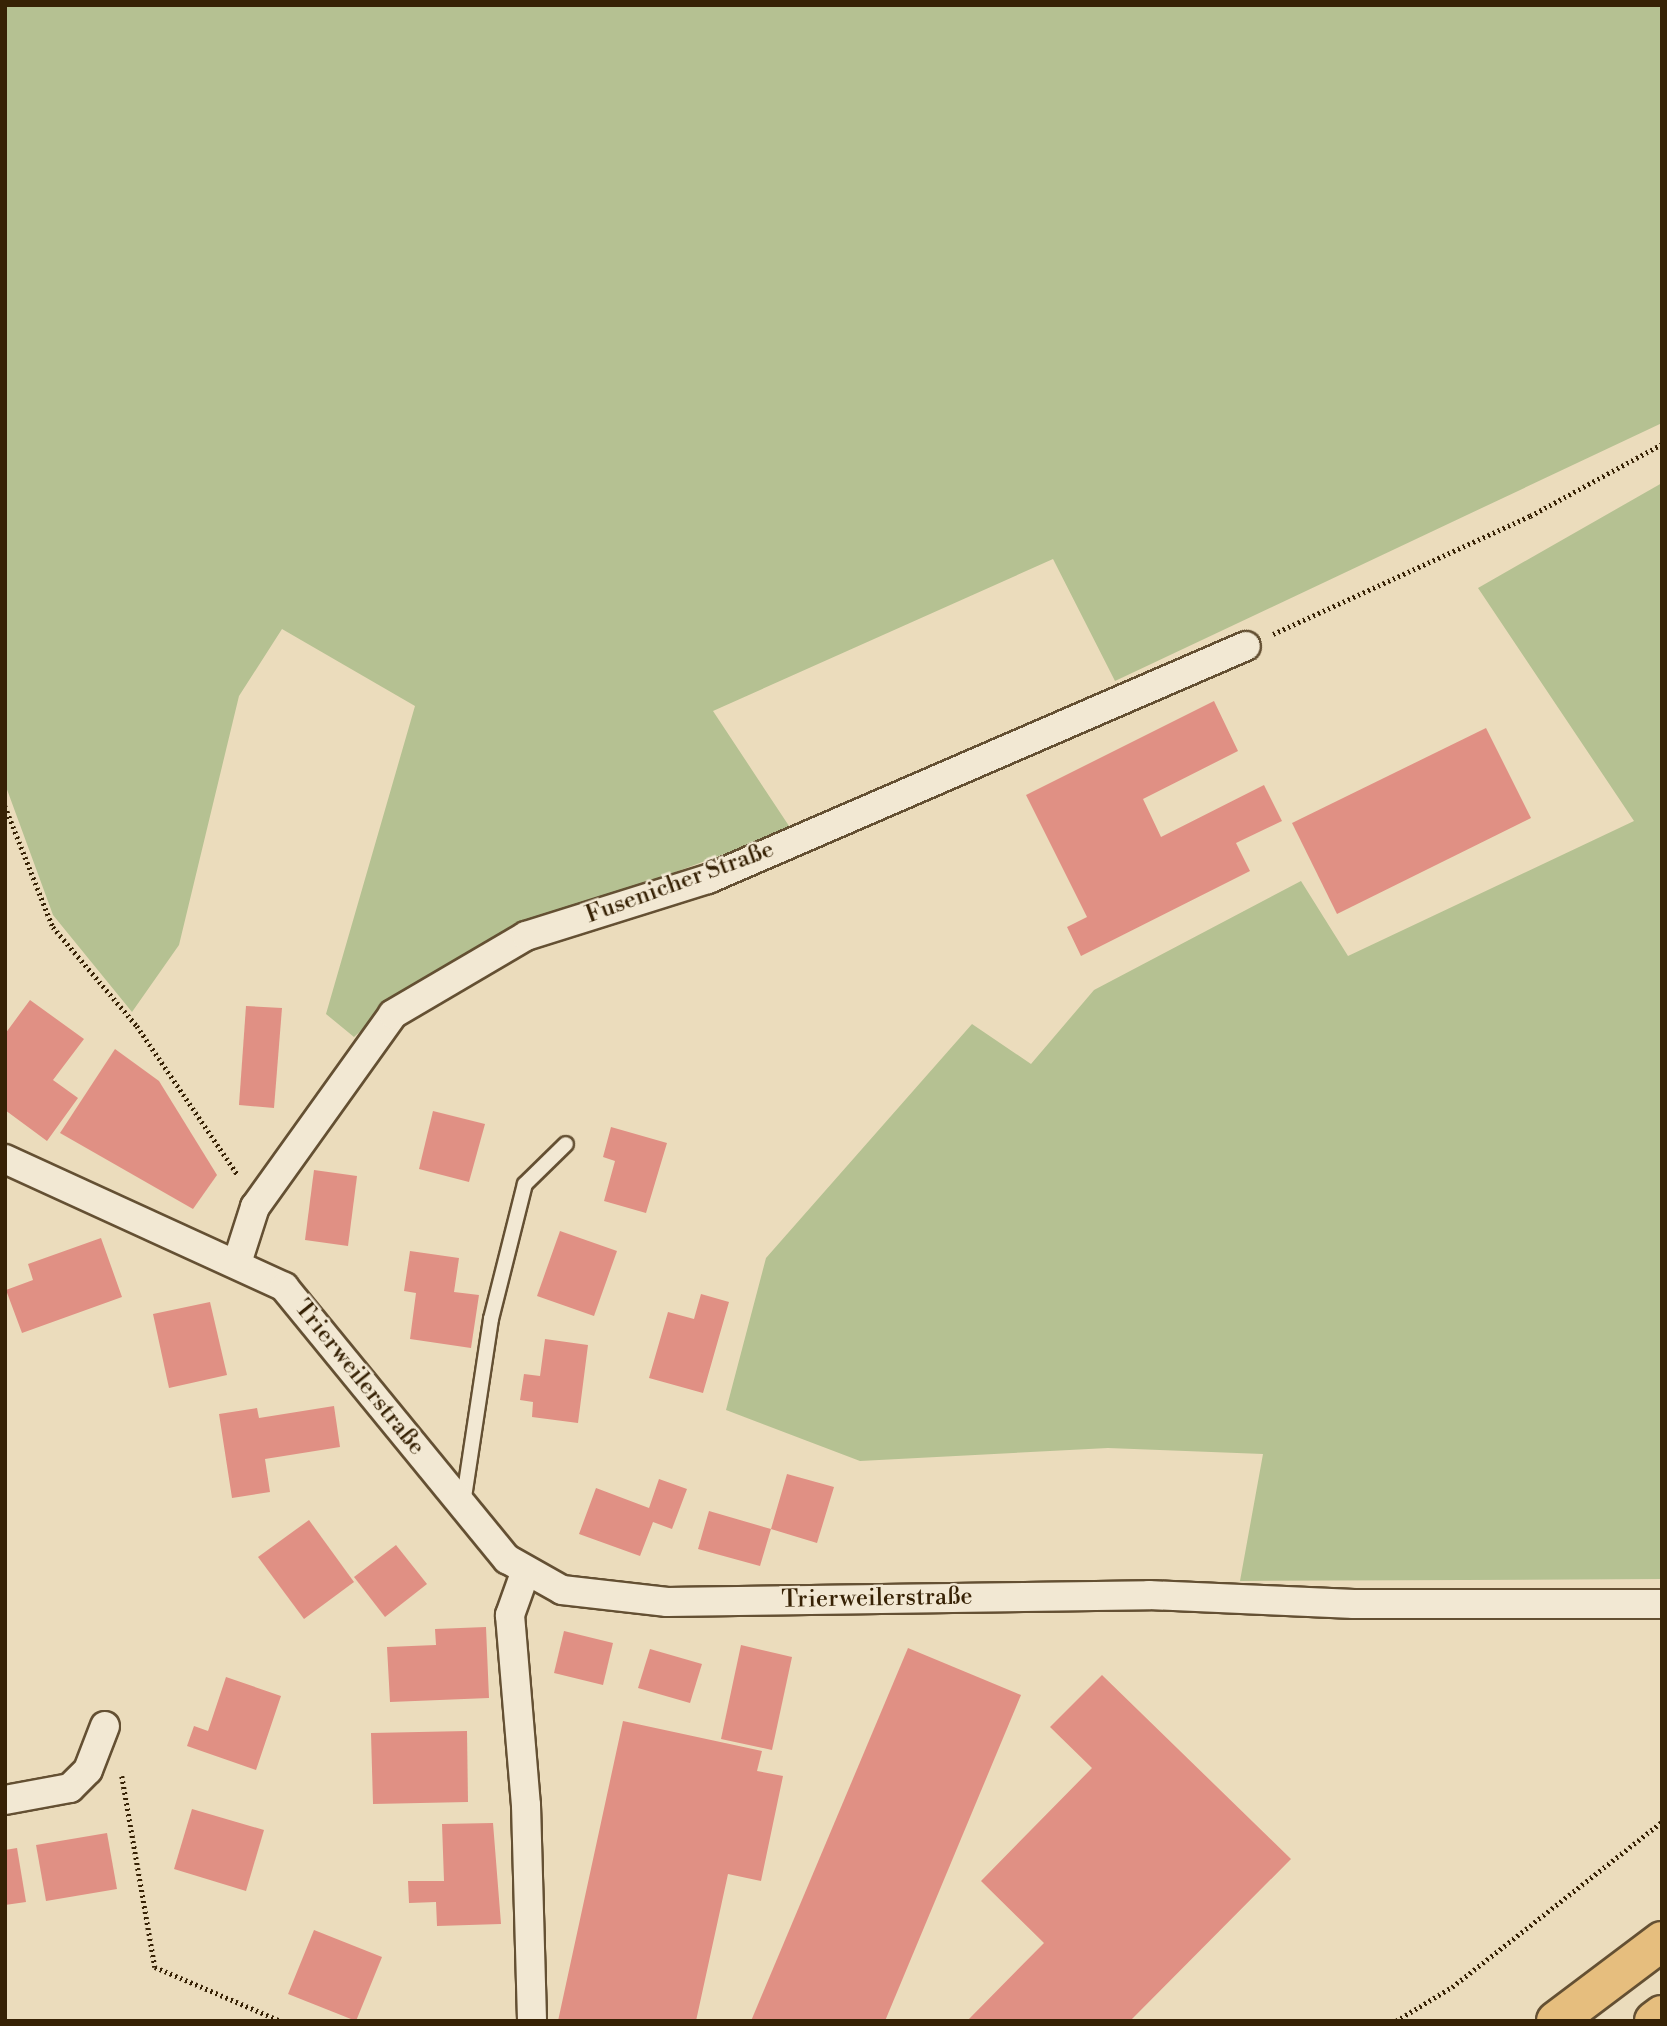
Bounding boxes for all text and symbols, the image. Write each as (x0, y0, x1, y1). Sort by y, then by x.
street label: Fusenicher Straße (582, 836, 778, 930)
street label: Trierweilerstraße (288, 1295, 430, 1461)
street label: Trierweilerstraße (781, 1583, 973, 1615)

